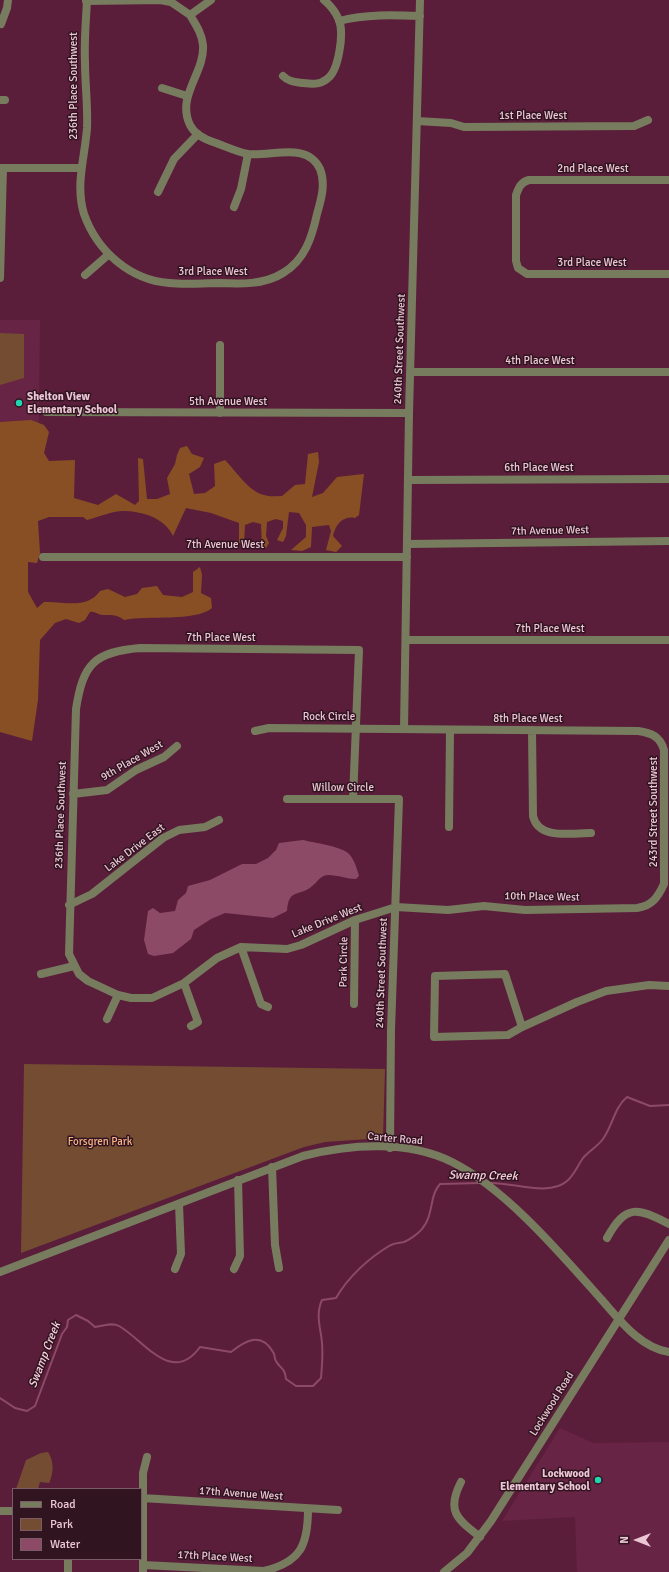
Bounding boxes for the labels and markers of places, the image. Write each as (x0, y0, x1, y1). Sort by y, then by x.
place label: Shelton View Elementary School (27, 390, 117, 416)
marker: Shelton View Elementary School (14, 398, 24, 408)
place label: Lockwood Elementary School (500, 1467, 590, 1493)
marker: Lockwood Elementary School (593, 1475, 603, 1485)

